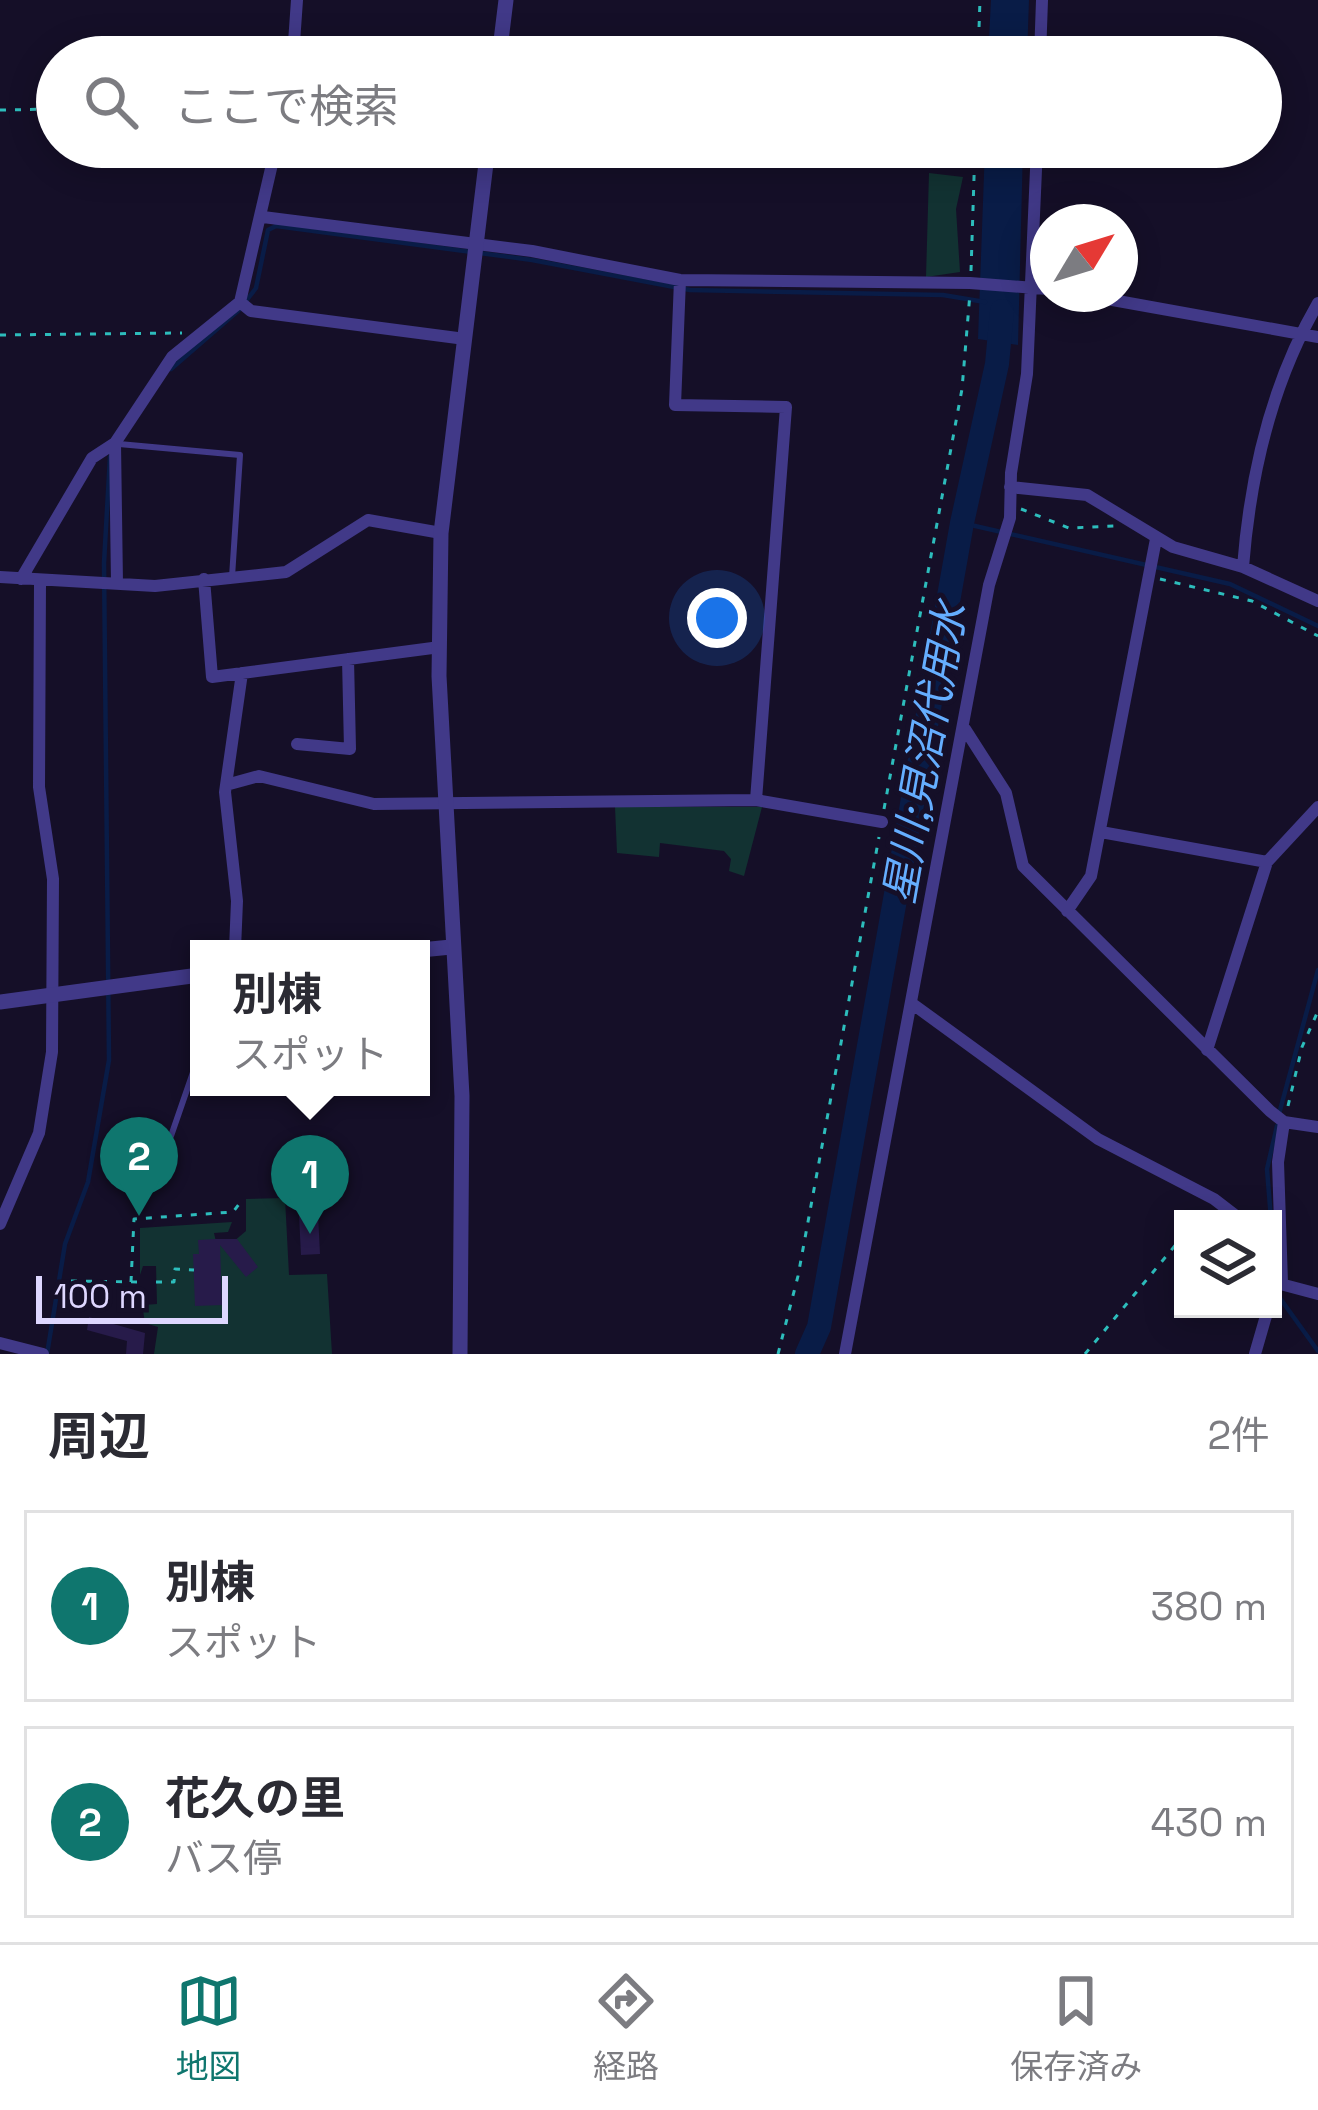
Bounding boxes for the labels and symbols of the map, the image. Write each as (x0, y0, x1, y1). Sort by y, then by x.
north arrow (1030, 204, 1138, 312)
your location (687, 588, 747, 648)
water label: 星川;見沼代用水 (872, 594, 978, 908)
pin: 2 (100, 1117, 178, 1216)
pin: 1 (271, 1135, 349, 1234)
scale bar (36, 1270, 228, 1323)

